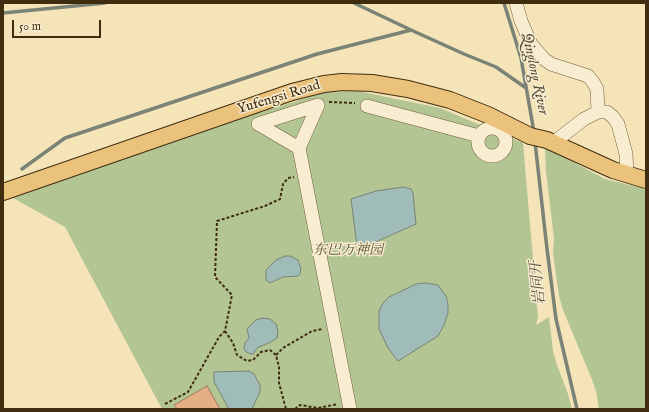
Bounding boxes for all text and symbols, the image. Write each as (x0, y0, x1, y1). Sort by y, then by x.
scale bar (14, 12, 103, 38)
text: 50 m (19, 19, 41, 34)
water label: Qinglong River (517, 31, 551, 117)
street label: Yufengsi Road (235, 77, 323, 119)
park label: 东巴万神园 (313, 243, 383, 259)
water label: 岩同开 (528, 260, 550, 306)

